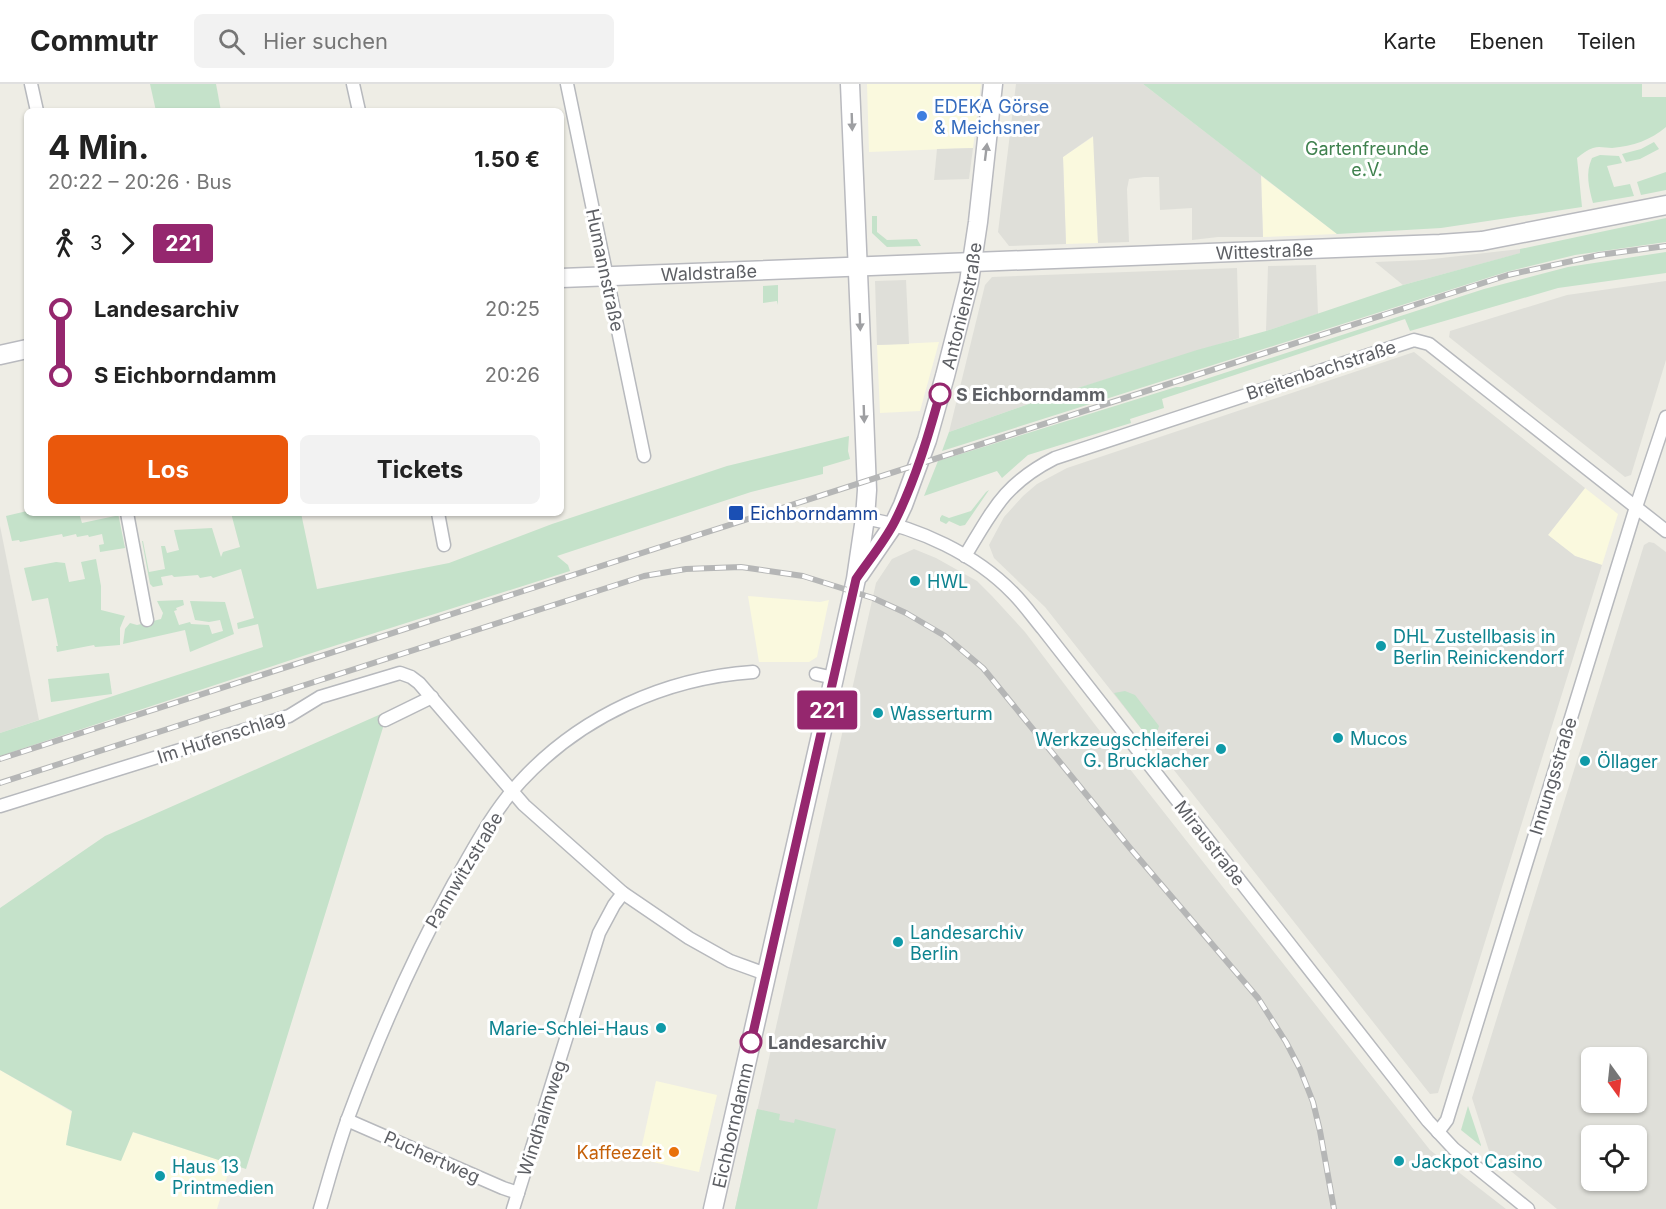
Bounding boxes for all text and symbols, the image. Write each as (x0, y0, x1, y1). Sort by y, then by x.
search box (194, 14, 614, 68)
text: Commutr (30, 24, 158, 58)
icon: search (215, 25, 248, 58)
text: Hier suchen (263, 28, 388, 54)
text: Karte (1383, 29, 1436, 54)
text: Ebenen (1469, 29, 1544, 54)
text: Teilen (1577, 29, 1636, 54)
place label: EDEKA Görse & Meichsner (934, 96, 1049, 138)
marker: EDEKA Görse & Meichsner (915, 109, 929, 123)
one-way arrow (847, 112, 856, 131)
text: 4 Min. (48, 127, 149, 167)
park label: Gartenfreunde e.V. (1305, 138, 1429, 180)
one-way arrow (982, 142, 991, 161)
text: 1.50 € (474, 146, 540, 172)
text: 20:22 – 20:26 · Bus (48, 170, 232, 194)
street label: Humannstraße (582, 207, 628, 333)
icon: walk (48, 227, 81, 260)
icon: forward (111, 227, 144, 260)
text: 3 (90, 231, 102, 255)
text: 221 (165, 231, 201, 256)
street label: Wittestraße (1215, 238, 1314, 263)
street label: Antonienstraße (937, 241, 985, 371)
street label: Waldstraße (660, 260, 757, 285)
text: Landesarchiv (94, 296, 239, 322)
text: 20:25 (485, 297, 540, 321)
one-way arrow (856, 313, 865, 332)
street label: Breitenbachstraße (1244, 336, 1398, 404)
text: S Eichborndamm (94, 362, 277, 388)
text: 20:26 (485, 363, 540, 387)
marker: S Eichborndamm (929, 383, 951, 405)
place label: S Eichborndamm (956, 384, 1105, 405)
one-way arrow (859, 404, 869, 423)
button: Los (48, 435, 288, 504)
button: Tickets (300, 435, 540, 504)
place label: Eichborndamm (750, 503, 878, 524)
marker: Eichborndamm (727, 504, 745, 522)
place label: HWL (927, 571, 968, 592)
marker: HWL (908, 574, 922, 588)
place label: DHL Zustellbasis in Berlin Reinickendorf (1393, 626, 1565, 668)
marker: DHL Zustellbasis in Berlin Reinickendorf (1374, 639, 1388, 653)
line badge: 221 (792, 690, 862, 730)
text: 221 (809, 698, 845, 723)
place label: Wasserturm (890, 703, 993, 724)
street label: Im Hufenschlag (155, 706, 287, 768)
marker: Wasserturm (871, 706, 885, 720)
street label: Innungsstraße (1525, 715, 1581, 837)
place label: Mucos (1350, 728, 1407, 749)
place label: Werkzeugschleiferei G. Brucklacher (1035, 729, 1209, 771)
marker: Mucos (1331, 731, 1345, 745)
marker: Werkzeugschleiferei G. Brucklacher (1214, 742, 1228, 756)
place label: Öllager (1597, 750, 1658, 772)
marker: Öllager (1578, 754, 1592, 768)
street label: Miraustraße (1170, 796, 1250, 890)
street label: Pannwitzstraße (421, 808, 507, 932)
place label: Landesarchiv Berlin (910, 922, 1024, 964)
marker: Landesarchiv Berlin (891, 935, 905, 949)
place label: Marie-Schlei-Haus (489, 1018, 649, 1039)
marker: Marie-Schlei-Haus (654, 1021, 668, 1035)
marker: Landesarchiv (740, 1031, 762, 1053)
place label: Landesarchiv (768, 1032, 887, 1053)
north arrow (1581, 1047, 1647, 1113)
map controls (1581, 1047, 1647, 1191)
street label: Windhalmweg (513, 1057, 571, 1179)
street label: Eichborndamm (708, 1060, 757, 1190)
button: locate (1581, 1125, 1647, 1191)
street label: Puchertweg (381, 1127, 483, 1187)
place label: Kaffeezeit (577, 1142, 662, 1163)
marker: Kaffeezeit (667, 1145, 681, 1159)
place label: Jackpot Casino (1411, 1151, 1543, 1172)
marker: Jackpot Casino (1392, 1154, 1406, 1168)
place label: Haus 13 Printmedien (172, 1156, 274, 1198)
marker: Haus 13 Printmedien (153, 1169, 167, 1183)

